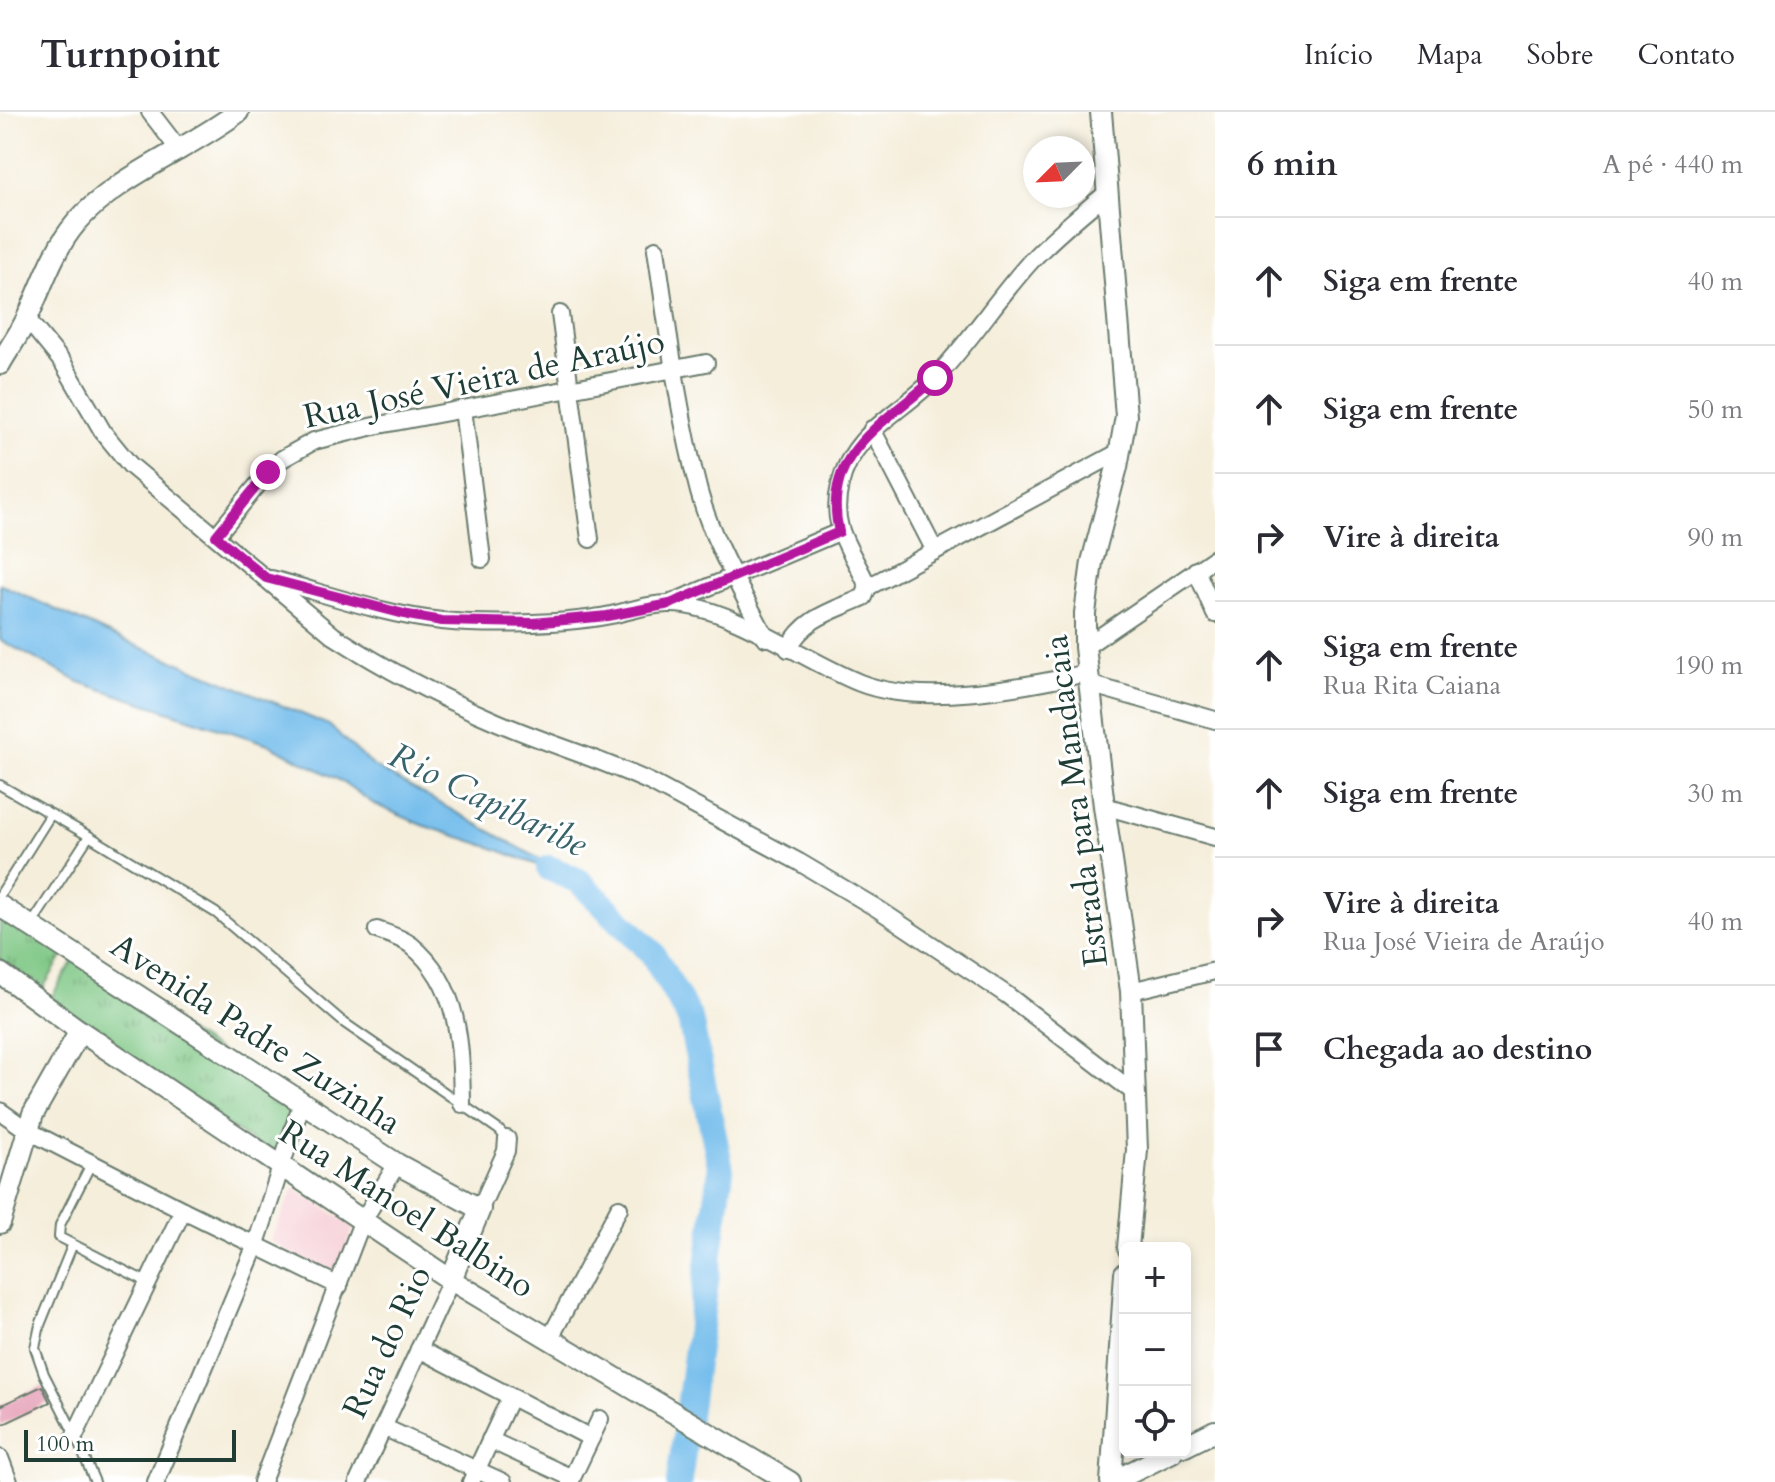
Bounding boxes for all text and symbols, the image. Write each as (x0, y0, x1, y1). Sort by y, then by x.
text: Turnpoint (40, 29, 220, 81)
text: Início (1304, 36, 1373, 74)
text: Mapa (1417, 36, 1482, 74)
text: Sobre (1526, 36, 1594, 74)
text: Contato (1638, 36, 1735, 74)
north arrow (1023, 136, 1095, 208)
text: 6 min (1247, 141, 1338, 187)
text: A pé · 440 m (1602, 147, 1743, 182)
icon: ahead (1247, 259, 1291, 303)
text: Siga em frente (1323, 261, 1518, 302)
text: 40 m (1687, 264, 1743, 299)
street label: Rua José Vieira de Araújo (299, 318, 669, 440)
route start (917, 360, 953, 396)
icon: ahead (1247, 387, 1291, 431)
text: Siga em frente (1323, 389, 1518, 430)
text: 50 m (1687, 392, 1743, 427)
route end (250, 454, 286, 490)
icon: right (1247, 515, 1291, 559)
text: Vire à direita (1323, 517, 1500, 558)
text: 90 m (1687, 520, 1743, 555)
text: Siga em frente (1323, 627, 1518, 668)
street label: Estrada para Mandacaia (1033, 632, 1119, 970)
icon: ahead (1247, 643, 1291, 687)
text: 190 m (1674, 648, 1743, 683)
text: Rua Rita Caiana (1323, 668, 1501, 703)
water label: Rio Capibaribe (381, 731, 596, 870)
icon: ahead (1247, 771, 1291, 815)
text: Siga em frente (1323, 773, 1518, 814)
text: 30 m (1687, 776, 1743, 811)
text: Vire à direita (1323, 883, 1500, 924)
icon: right (1247, 899, 1291, 943)
text: 40 m (1687, 904, 1743, 939)
street label: Avenida Padre Zuzinha (102, 923, 410, 1145)
text: Rua José Vieira de Araújo (1323, 924, 1605, 959)
icon: arrive (1247, 1027, 1291, 1071)
text: Chegada ao destino (1323, 1029, 1592, 1070)
street label: Rua Manoel Balbino (271, 1109, 543, 1309)
map controls (1119, 1242, 1191, 1458)
button: + (1119, 1242, 1191, 1314)
street label: Rua do Rio (332, 1258, 442, 1426)
button: − (1119, 1314, 1191, 1386)
button: locate (1119, 1386, 1191, 1458)
scale bar (24, 1426, 236, 1462)
text: 100 m (36, 1429, 94, 1459)

